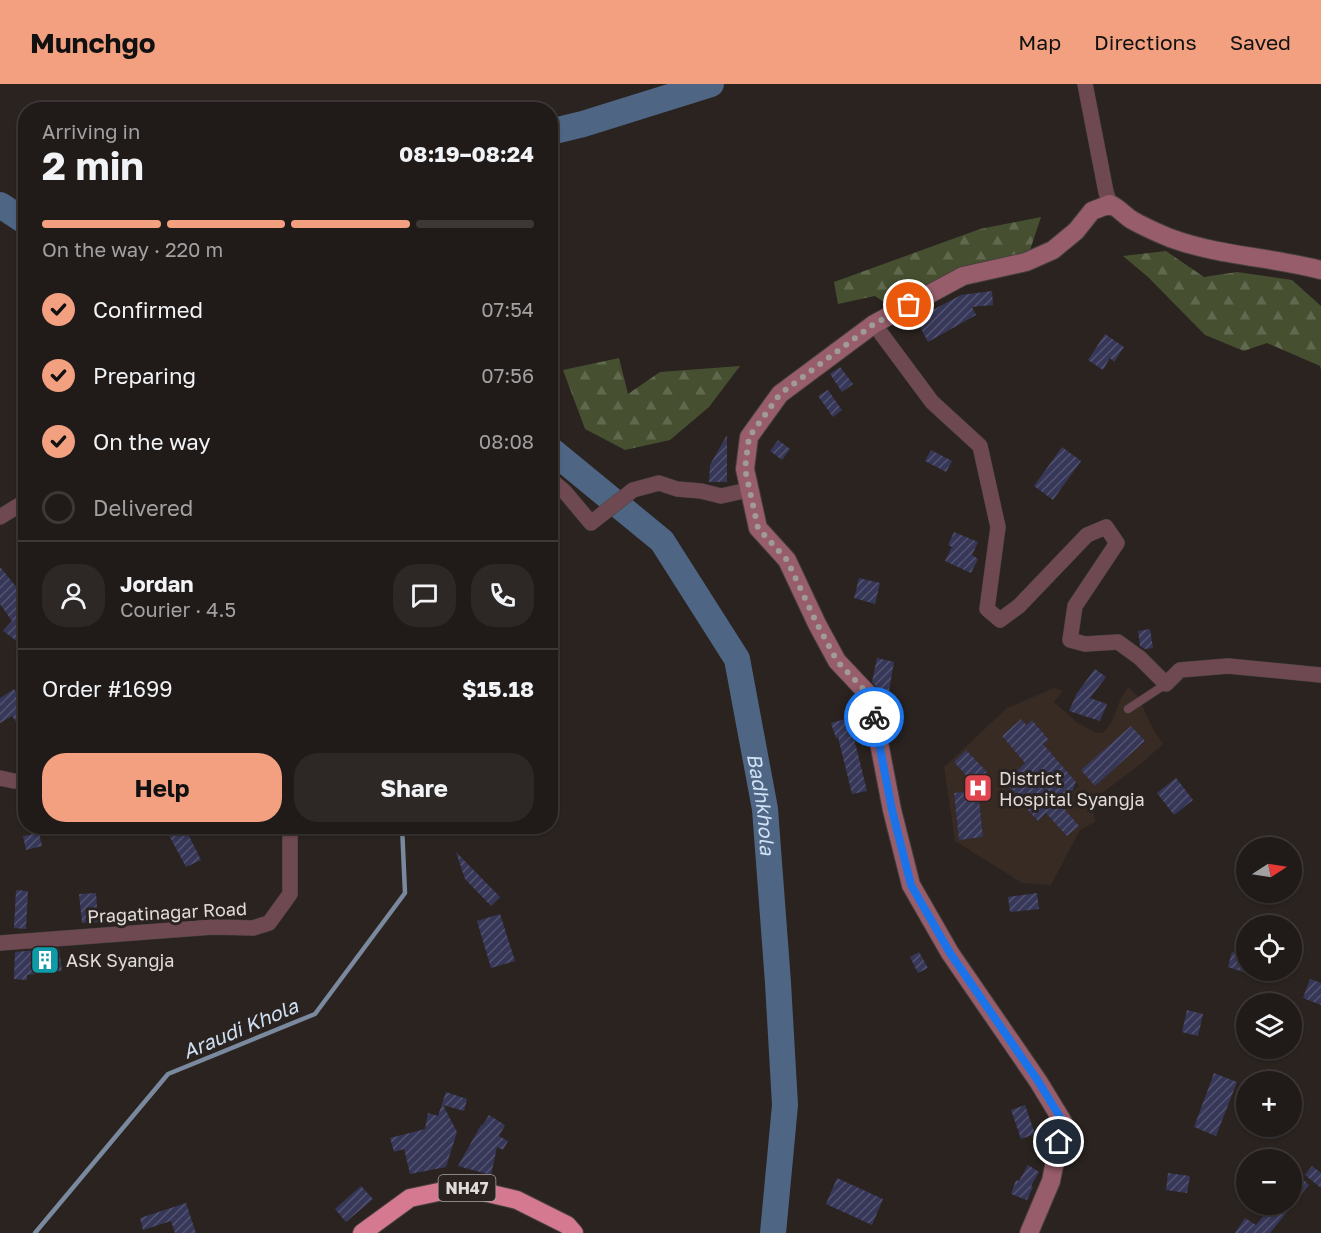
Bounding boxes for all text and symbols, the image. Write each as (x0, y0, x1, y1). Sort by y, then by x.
text: Munchgo (30, 26, 156, 59)
text: Map (1018, 29, 1061, 55)
text: Directions (1094, 29, 1197, 55)
text: Saved (1230, 29, 1291, 55)
text: Arriving in (42, 119, 140, 143)
text: 08:19–08:24 (399, 140, 534, 167)
text: 2 min (42, 142, 144, 189)
text: On the way · 220 m (42, 237, 223, 261)
pin (883, 279, 934, 330)
icon: bag (892, 288, 925, 321)
icon: check (42, 293, 75, 326)
text: Confirmed (93, 296, 203, 323)
text: 07:54 (481, 297, 534, 321)
icon: check (42, 359, 75, 392)
text: Preparing (93, 362, 196, 389)
text: 07:56 (481, 363, 534, 387)
icon: check (42, 425, 75, 458)
text: On the way (93, 428, 211, 455)
text: 08:08 (479, 429, 534, 453)
text: Delivered (93, 494, 193, 521)
button: person (42, 564, 105, 627)
button: chat (393, 564, 456, 627)
button: phone (471, 564, 534, 627)
text: Jordan (120, 570, 194, 597)
text: Courier · 4.5 (120, 597, 236, 621)
text: Order #1699 (42, 675, 173, 702)
text: $15.18 (462, 675, 534, 702)
courier (844, 687, 904, 747)
icon: bike (858, 701, 891, 734)
water label: Badhkhola (743, 751, 780, 856)
button: Help (42, 753, 282, 822)
button: Share (294, 753, 534, 822)
place label: District Hospital Syangja (999, 767, 1145, 810)
hospital icon: District Hospital Syangja (962, 772, 994, 804)
north arrow (1236, 837, 1302, 903)
map controls (1236, 837, 1302, 1215)
street label: Pragatinagar Road (87, 897, 247, 927)
button: locate (1236, 915, 1302, 981)
building icon: ASK Syangja (29, 944, 61, 976)
place label: ASK Syangja (66, 949, 175, 971)
water label: Araudi Khola (179, 993, 302, 1063)
button: layers (1236, 993, 1302, 1059)
button: + (1236, 1071, 1302, 1137)
pin (1033, 1116, 1084, 1167)
icon: home (1042, 1125, 1075, 1158)
button: − (1236, 1149, 1302, 1215)
road number: NH47 (438, 1175, 496, 1201)

